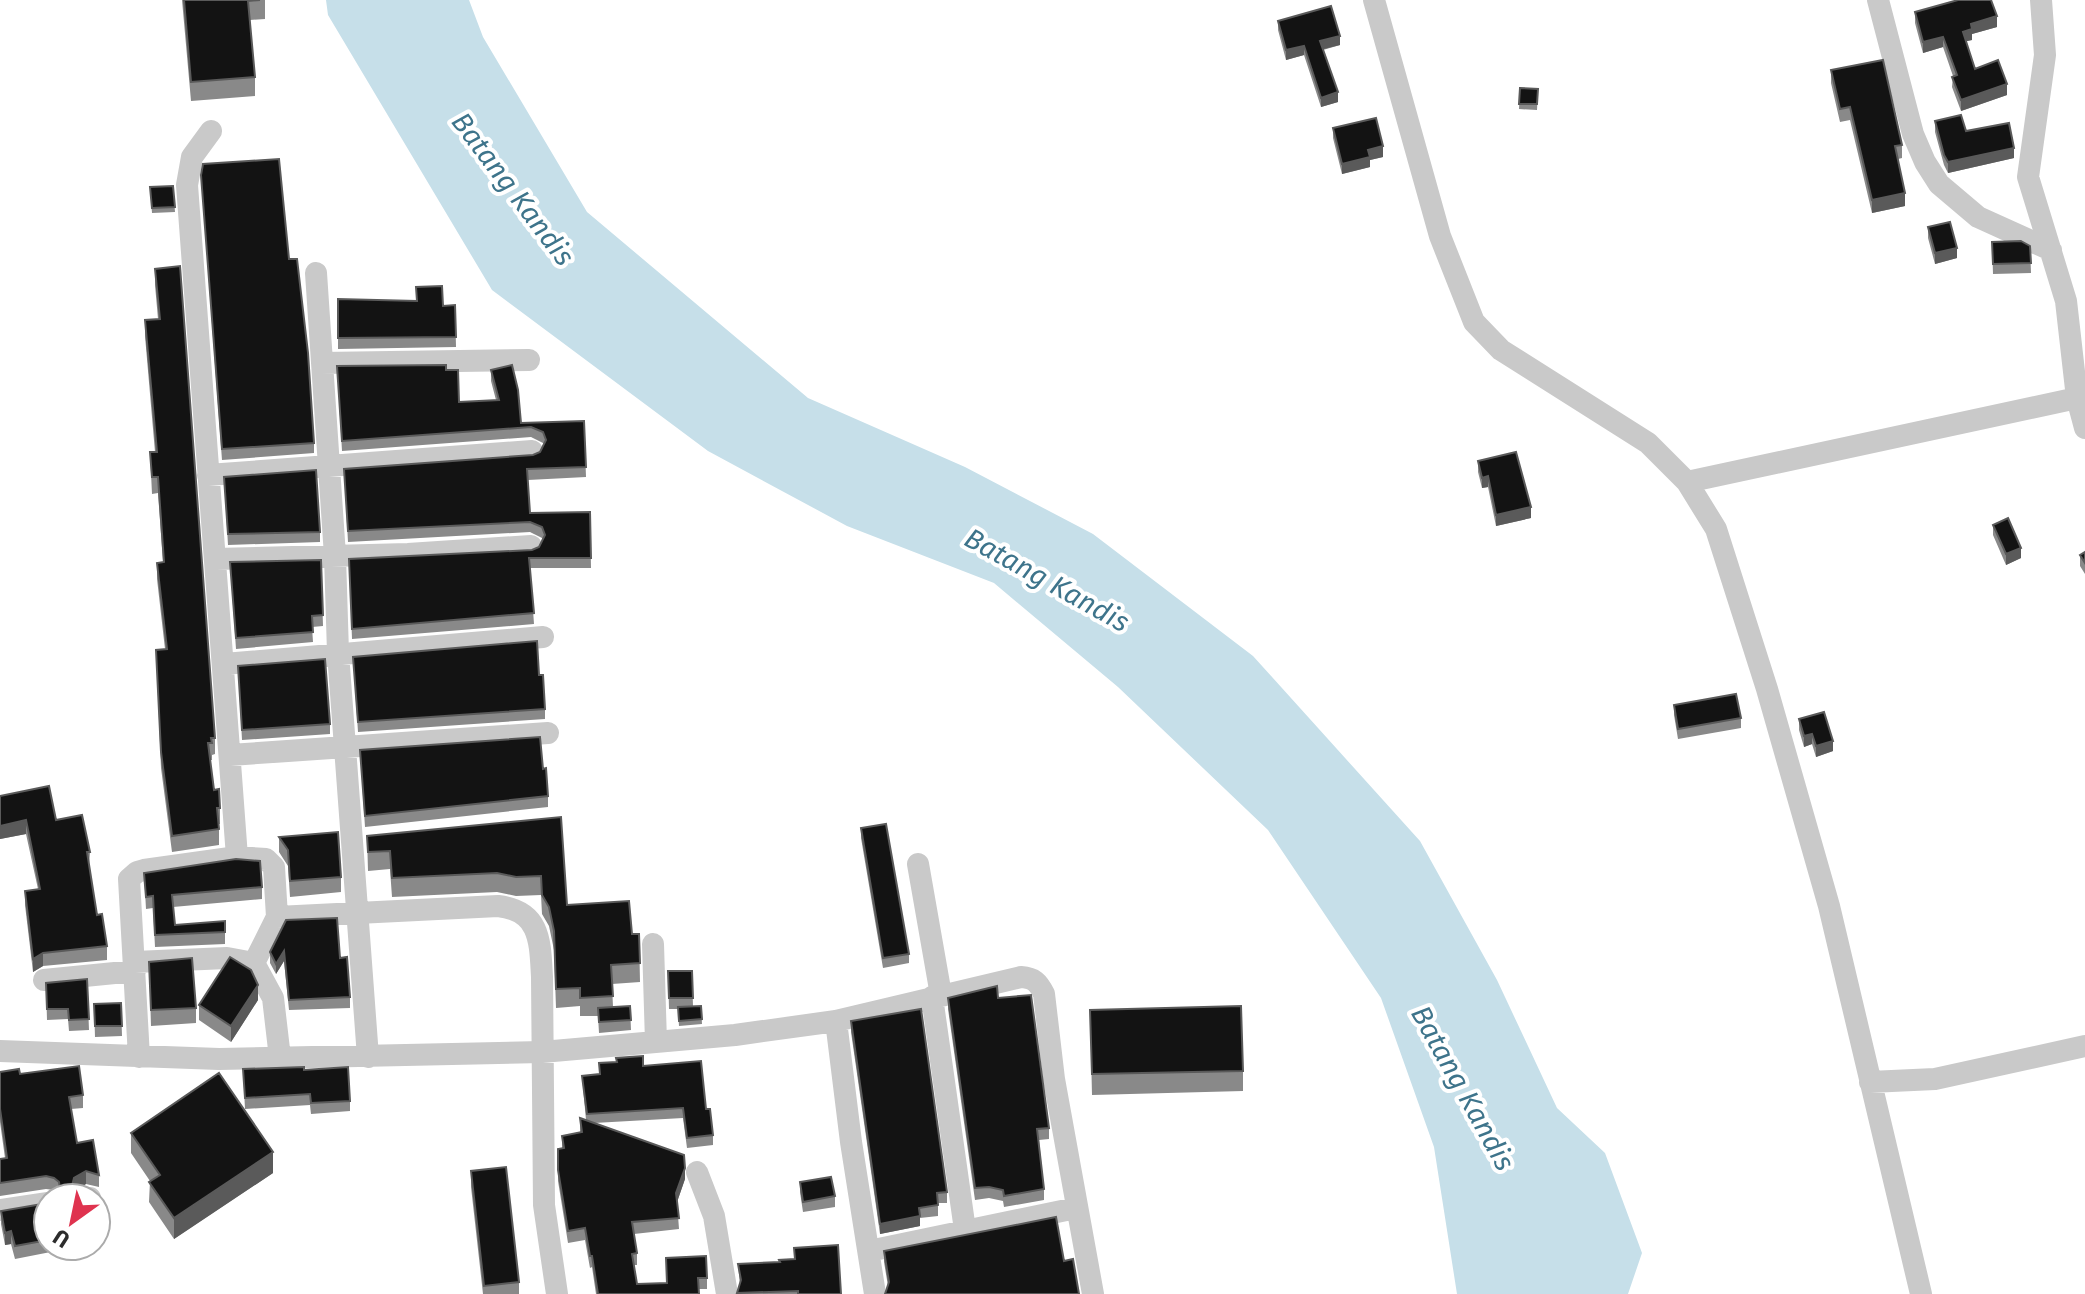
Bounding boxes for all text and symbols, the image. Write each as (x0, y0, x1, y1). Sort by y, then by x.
water label: Batang Kandis (445, 106, 581, 272)
water label: Batang Kandis (959, 521, 1135, 639)
water label: Batang Kandis (1404, 1000, 1522, 1176)
north arrow (32, 1182, 112, 1262)
text: U (48, 1223, 75, 1254)

